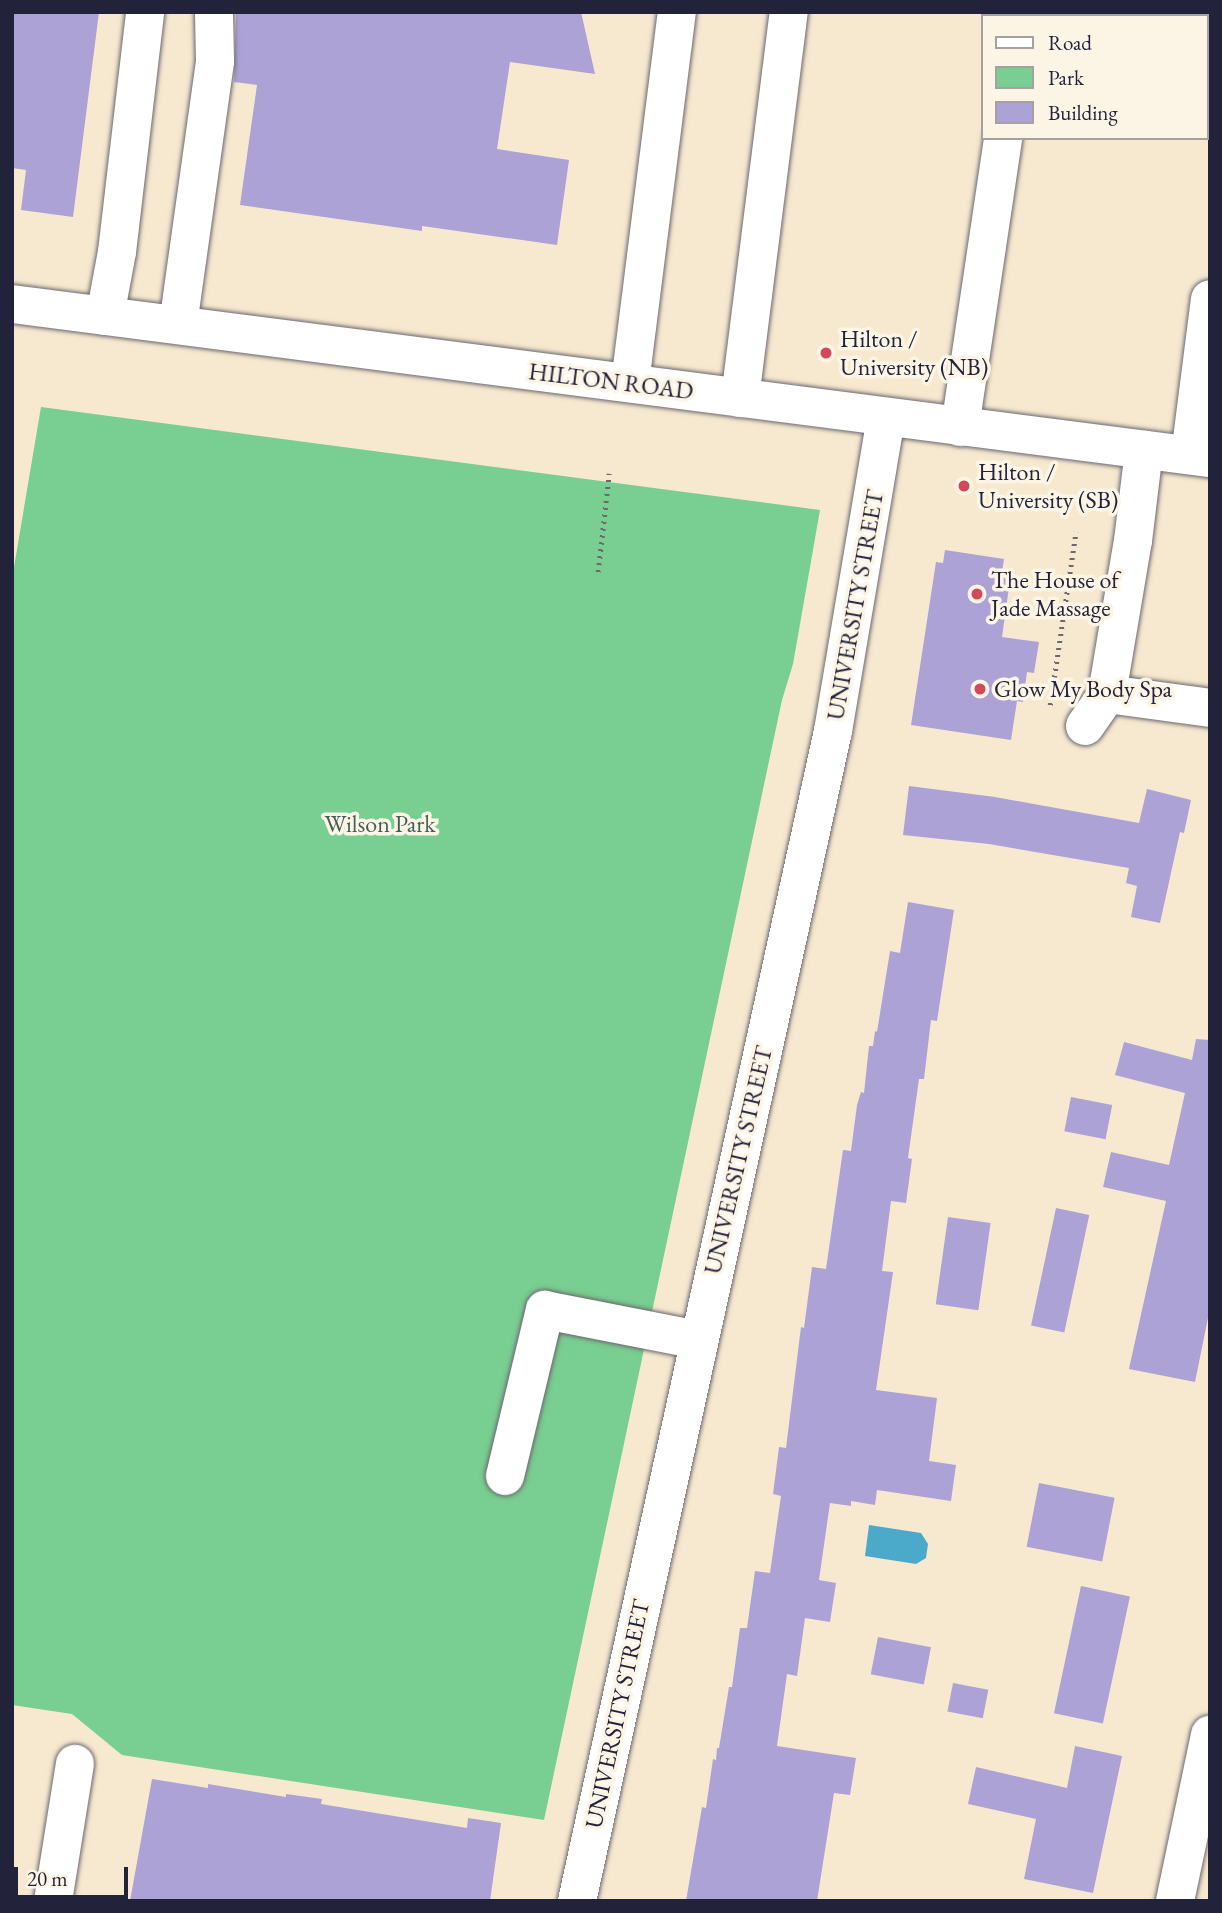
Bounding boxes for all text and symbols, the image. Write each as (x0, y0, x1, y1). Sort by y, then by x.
legend (981, 14, 1208, 140)
text: Road (1048, 29, 1092, 56)
text: Park (1048, 64, 1084, 91)
text: Building (1048, 99, 1118, 126)
place label: Hilton / University (NB) (840, 325, 988, 381)
marker: Hilton / University (NB) (818, 345, 834, 361)
street label: HILTON ROAD (527, 357, 695, 405)
place label: Hilton / University (SB) (978, 458, 1118, 514)
marker: Hilton / University (SB) (956, 478, 972, 494)
street label: UNIVERSITY STREET (821, 488, 889, 722)
place label: The House of Jade Massage (991, 566, 1119, 622)
marker: The House of Jade Massage (969, 586, 985, 602)
place label: Glow My Body Spa (994, 675, 1172, 703)
marker: Glow My Body Spa (972, 681, 988, 697)
park label: Wilson Park (324, 810, 436, 838)
street label: UNIVERSITY STREET (698, 1043, 778, 1277)
street label: UNIVERSITY STREET (579, 1597, 655, 1831)
scale bar (18, 1854, 131, 1898)
text: 20 m (27, 1865, 68, 1892)

